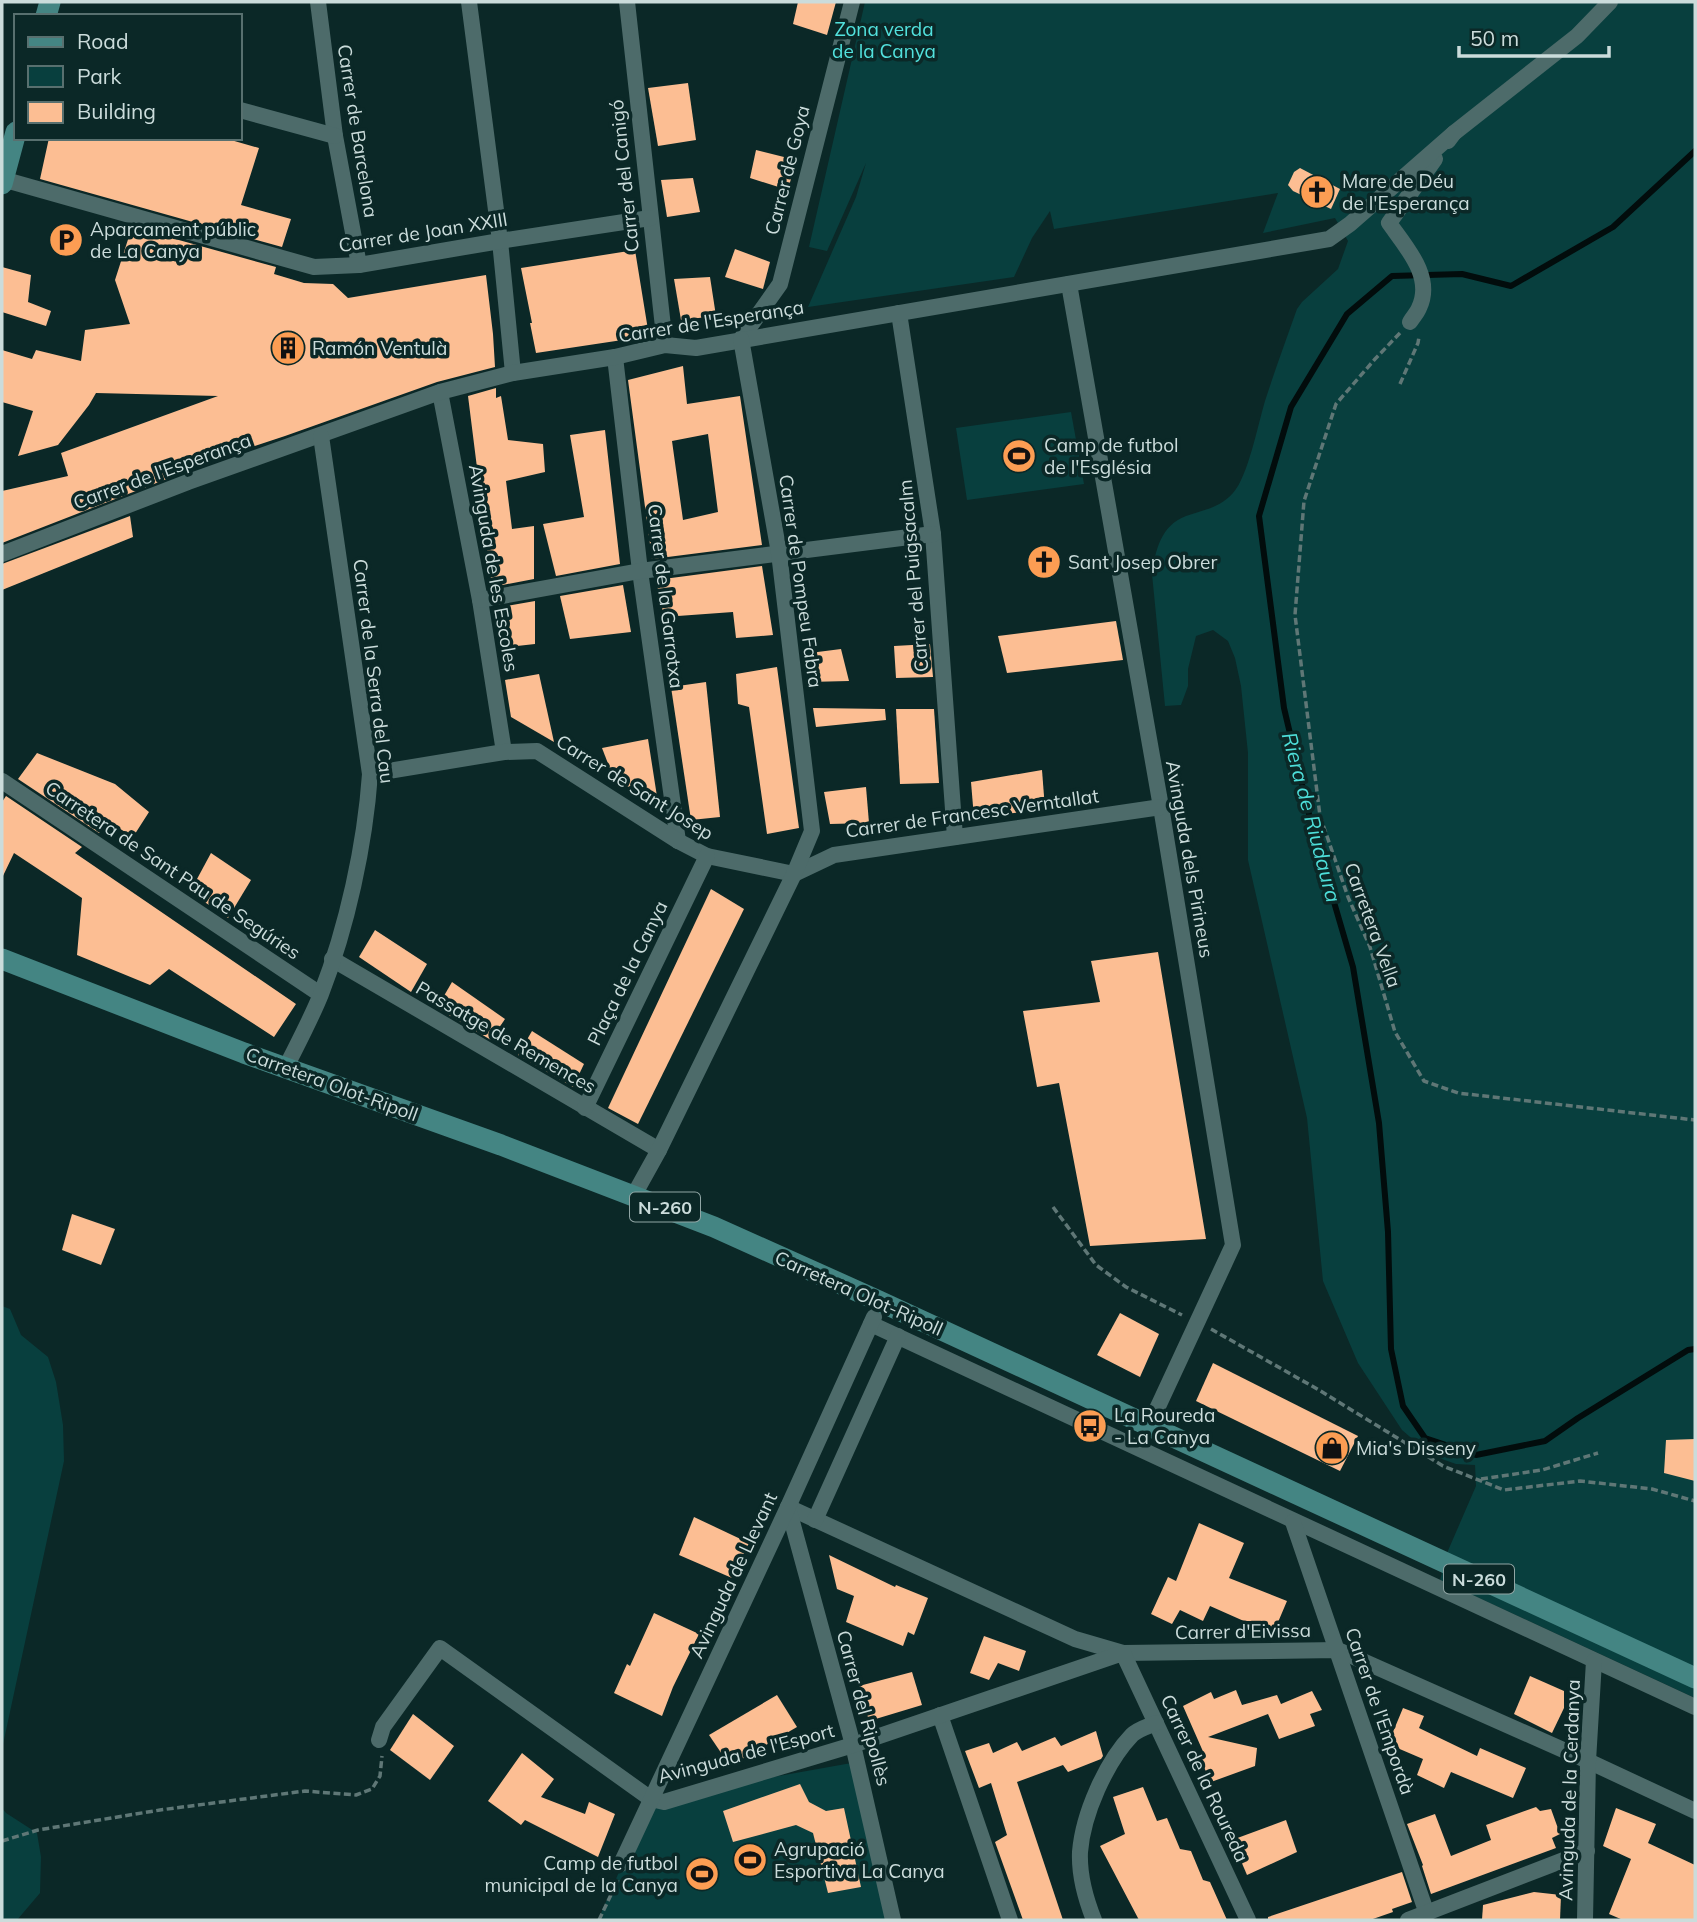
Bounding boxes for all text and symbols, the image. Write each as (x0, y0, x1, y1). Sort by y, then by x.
legend (14, 14, 242, 140)
scale bar (1459, 14, 1610, 58)
park label: Zona verda de la Canya (832, 17, 936, 63)
text: 50 m (1470, 25, 1519, 51)
text: Road (77, 28, 128, 54)
street label: Carrer de Barcelona (332, 43, 384, 219)
text: Park (77, 63, 121, 89)
text: Building (77, 98, 156, 124)
street label: Carrer del Canigó (604, 99, 644, 253)
street label: Carrer de Goya (759, 103, 815, 237)
place label: Mare de Déu de l'Esperança (1342, 169, 1470, 215)
church icon: Mare de Déu de l'Esperança (1298, 173, 1336, 211)
street label: Carrer de Joan XXIII (337, 207, 509, 257)
place label: Aparcament públic de La Canya (90, 217, 256, 263)
parking icon: Aparcament públic de La Canya (47, 221, 85, 259)
street label: Carrer de l'Esperança (616, 294, 806, 348)
building icon: Ramón Ventulà (269, 329, 307, 367)
place label: Ramón Ventulà (312, 336, 447, 360)
street label: Carrer de l'Esperança (70, 428, 254, 514)
place label: Camp de futbol de l'Església (1044, 433, 1179, 479)
sports icon: Camp de futbol de l'Església (1000, 437, 1038, 475)
street label: Avinguda de les Escoles (464, 462, 524, 674)
street label: Carrer de Pompeu Fabra (774, 473, 828, 689)
street label: Carrer del Puigsacalm (893, 479, 933, 673)
street label: Carrer de la Garrotxa (643, 502, 689, 690)
church icon: Sant Josep Obrer (1025, 543, 1063, 581)
place label: Sant Josep Obrer (1068, 550, 1217, 574)
street label: Carrer de la Serra del Cau (348, 557, 400, 785)
street label: Carrer de Sant Josep (552, 729, 718, 845)
water label: Riera de Riudaura (1277, 729, 1347, 905)
street label: Avinguda dels Pirineus (1161, 758, 1219, 960)
street label: Carretera de Sant Pau de Segúries (41, 775, 305, 965)
street label: Carrer de Francesc Verntallat (844, 783, 1101, 843)
street label: Carretera Vella (1339, 859, 1407, 991)
street label: Plaça de la Canya (582, 897, 672, 1049)
street label: Passatge de Remences (412, 976, 600, 1098)
street label: Carretera Olot-Ripoll (243, 1042, 421, 1126)
road number: N-260 (630, 1192, 700, 1222)
street label: Carretera Olot-Ripoll (771, 1245, 947, 1341)
place label: La Roureda - La Canya (1114, 1403, 1215, 1449)
bus stop icon: La Roureda - La Canya (1071, 1407, 1109, 1445)
shop icon: Mia's Disseny (1313, 1429, 1351, 1467)
place label: Mia's Disseny (1356, 1436, 1476, 1460)
street label: Avinguda de Llevant (684, 1488, 782, 1662)
road number: N-260 (1444, 1564, 1514, 1594)
street label: Carrer d'Eivissa (1175, 1618, 1311, 1644)
street label: Carrer de l'Empordà (1340, 1624, 1420, 1798)
street label: Carrer del Ripollès (832, 1628, 896, 1788)
street label: Avinguda de la Cerdanya (1553, 1679, 1585, 1901)
street label: Carrer de la Roureda (1156, 1690, 1254, 1866)
street label: Avinguda de l'Esport (655, 1718, 837, 1788)
place label: Agrupació Esportiva La Canya (774, 1837, 945, 1883)
sports icon: Agrupació Esportiva La Canya (731, 1841, 769, 1879)
place label: Camp de futbol municipal de la Canya (484, 1851, 678, 1897)
sports icon: Camp de futbol municipal de la Canya (683, 1855, 721, 1893)

